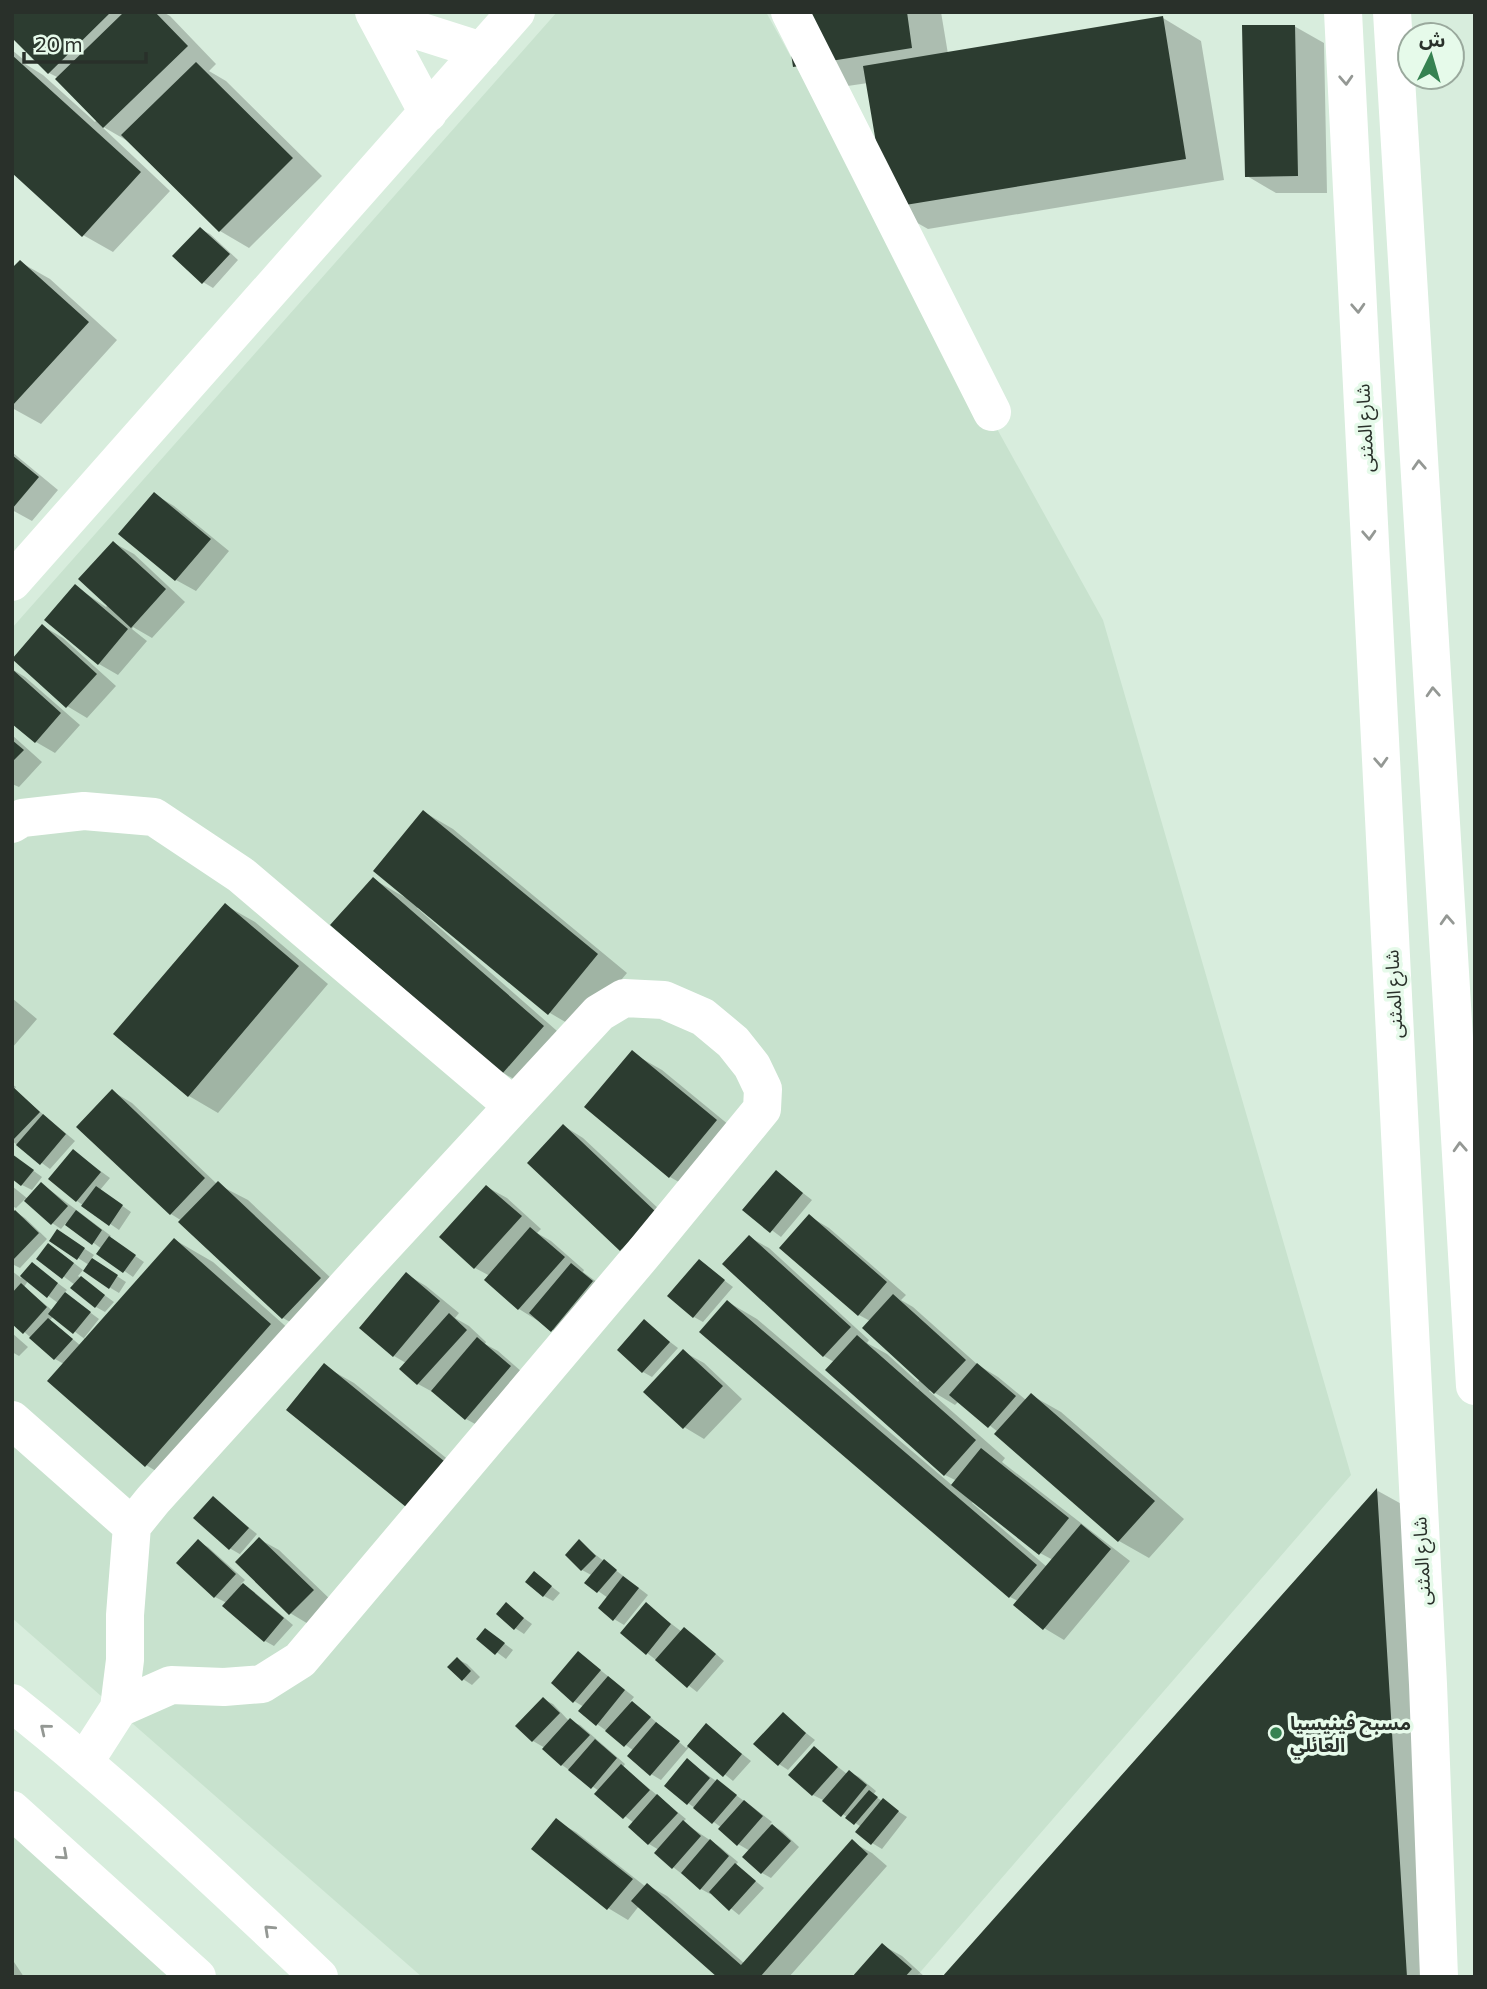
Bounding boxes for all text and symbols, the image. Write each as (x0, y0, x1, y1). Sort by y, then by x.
scale bar (24, 21, 147, 65)
north arrow (1396, 21, 1466, 91)
text: ش (1419, 26, 1446, 51)
text: 20 m (35, 31, 83, 56)
one-way arrow (1339, 75, 1354, 86)
one-way arrow (1350, 302, 1365, 313)
street label: شارع المثنى (1350, 383, 1381, 473)
one-way arrow (1412, 460, 1427, 471)
one-way arrow (1362, 530, 1377, 541)
one-way arrow (1426, 687, 1441, 698)
one-way arrow (1373, 757, 1388, 768)
one-way arrow (1439, 914, 1454, 925)
street label: شارع المثنى (1379, 949, 1410, 1039)
one-way arrow (1453, 1141, 1468, 1152)
street label: شارع المثنى (1407, 1516, 1438, 1606)
place label: مسبح فينيسيا العائلي (1290, 1711, 1411, 1760)
one-way arrow (40, 1725, 53, 1738)
marker: مسبح فينيسيا العائلي (1268, 1725, 1284, 1741)
one-way arrow (55, 1847, 68, 1860)
one-way arrow (264, 1925, 277, 1938)

